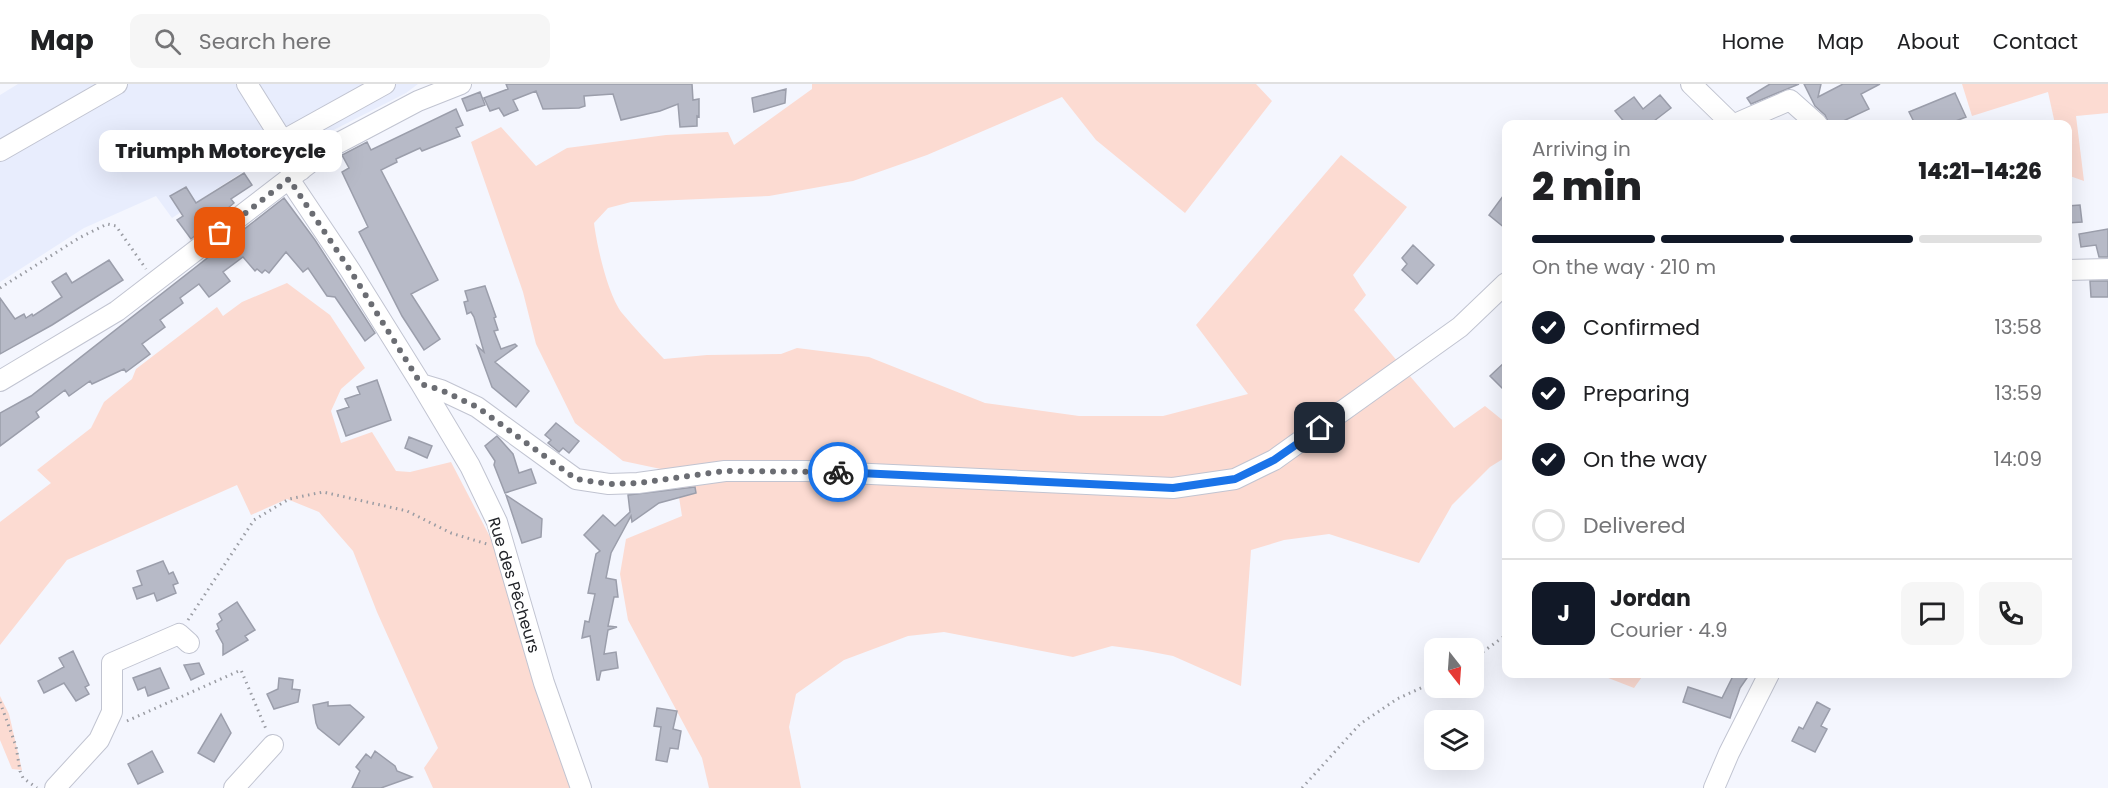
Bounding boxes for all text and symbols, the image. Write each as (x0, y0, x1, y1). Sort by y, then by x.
search box (130, 14, 550, 68)
text: Map (30, 21, 94, 60)
icon: search (151, 25, 184, 58)
text: Search here (199, 26, 331, 57)
text: Home (1722, 27, 1784, 56)
text: Map (1817, 27, 1864, 56)
text: About (1897, 27, 1960, 56)
text: Contact (1993, 27, 2078, 56)
callout: Triumph Motorcycle (98, 131, 342, 173)
text: Arriving in (1532, 135, 1631, 163)
text: Triumph Motorcycle (115, 137, 326, 165)
text: 14:21–14:26 (1919, 156, 2042, 187)
text: 2 min (1532, 159, 1642, 214)
pin (194, 207, 245, 258)
icon: bag (203, 216, 236, 249)
text: On the way · 210 m (1532, 253, 1716, 281)
icon: check (1532, 311, 1565, 344)
text: Confirmed (1583, 312, 1700, 343)
text: 13:58 (1994, 313, 2042, 341)
icon: check (1532, 377, 1565, 410)
text: Preparing (1583, 378, 1690, 409)
text: 13:59 (1994, 379, 2042, 407)
pin (1294, 402, 1345, 453)
icon: home (1303, 411, 1336, 444)
courier (808, 442, 868, 502)
icon: check (1532, 443, 1565, 476)
text: On the way (1583, 444, 1707, 475)
text: 14:09 (1994, 445, 2042, 473)
icon: bike (822, 456, 855, 489)
text: Delivered (1583, 510, 1686, 541)
street label: Rue des Pêcheurs (482, 514, 546, 656)
button: chat (1901, 582, 1964, 645)
button: phone (1979, 582, 2042, 645)
text: Jordan (1610, 583, 1691, 614)
text: J (1557, 598, 1570, 629)
text: Courier · 4.9 (1610, 616, 1728, 644)
north arrow (1424, 638, 1484, 698)
map controls (1424, 638, 1484, 770)
button: layers (1424, 710, 1484, 770)

